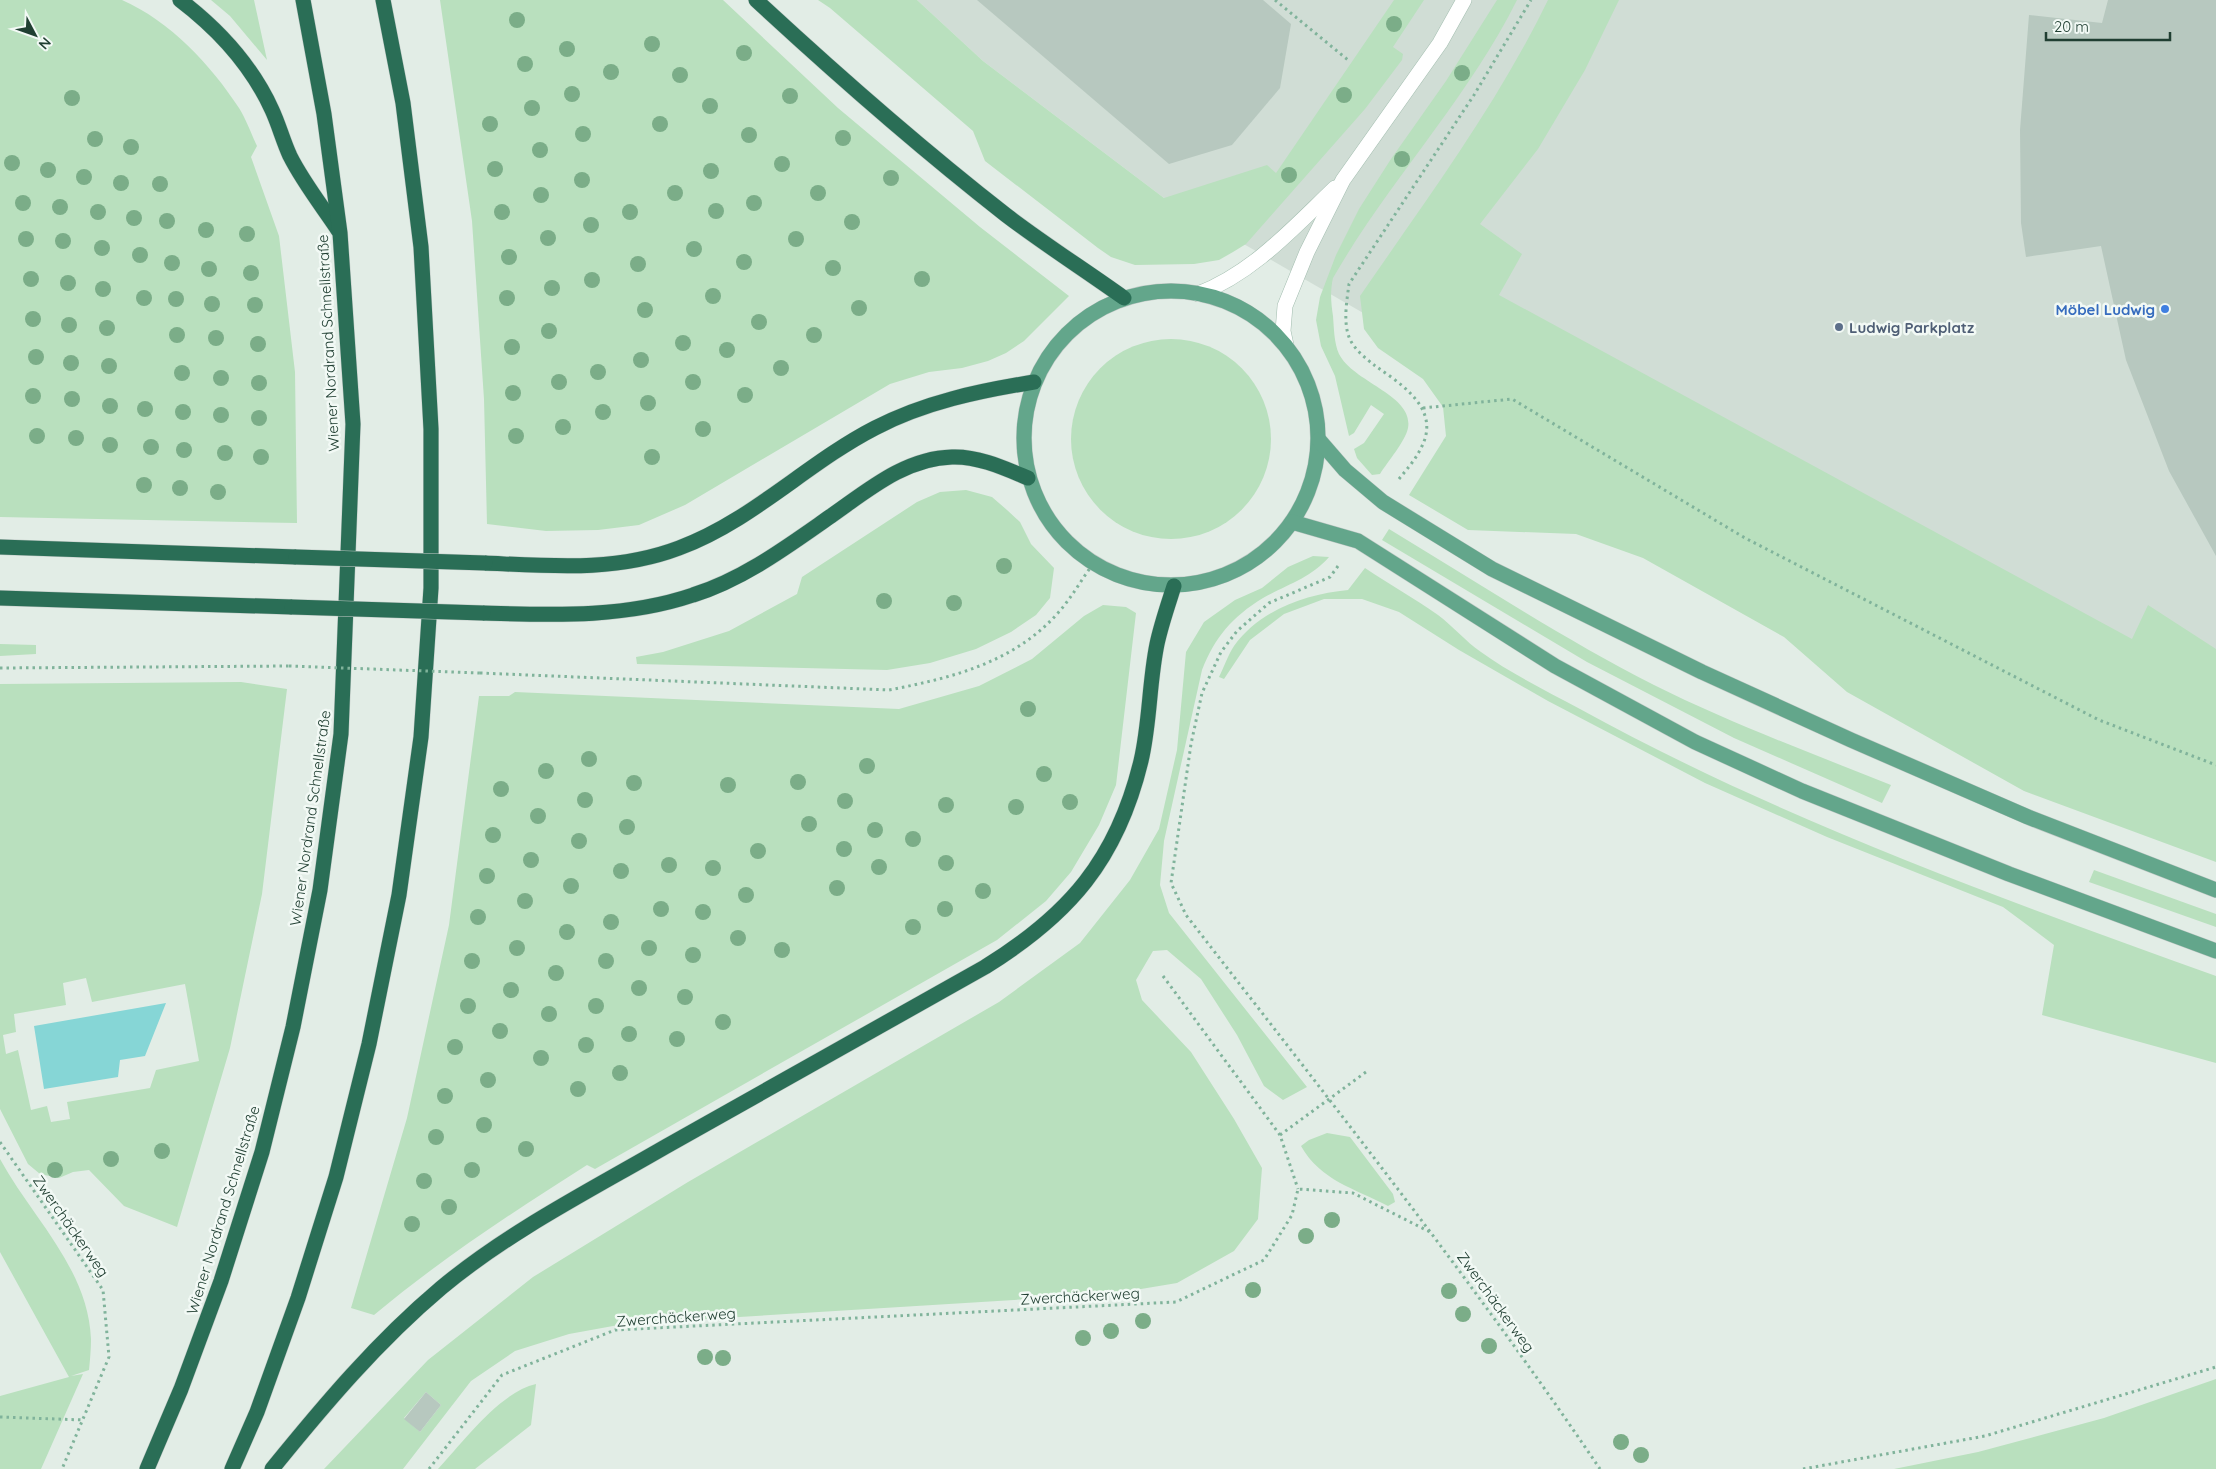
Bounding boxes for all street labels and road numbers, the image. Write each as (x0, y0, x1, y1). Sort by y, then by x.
street label: Wiener Nordrand Schnellstraße (313, 234, 343, 452)
street label: Wiener Nordrand Schnellstraße (285, 709, 335, 927)
street label: Wiener Nordrand Schnellstraße (182, 1103, 264, 1317)
street label: Zwerchäckerweg (29, 1172, 113, 1280)
street label: Zwerchäckerweg (1453, 1248, 1539, 1356)
street label: Zwerchäckerweg (1020, 1283, 1140, 1309)
street label: Zwerchäckerweg (616, 1303, 736, 1331)

